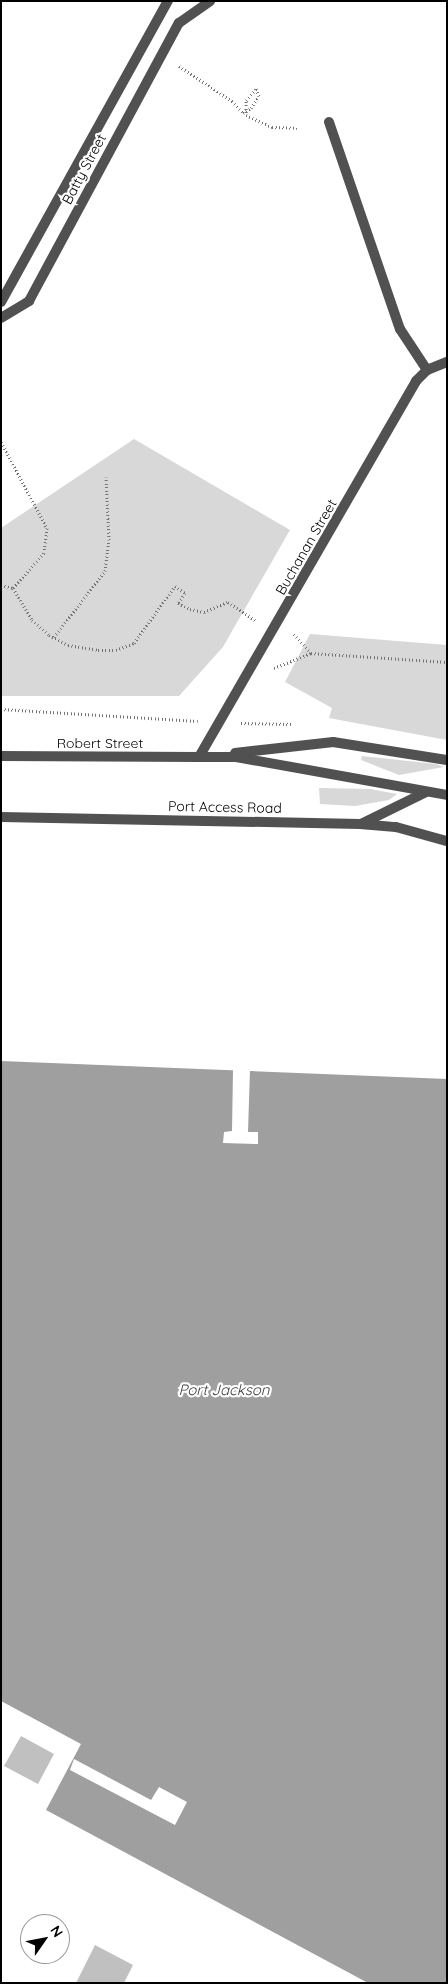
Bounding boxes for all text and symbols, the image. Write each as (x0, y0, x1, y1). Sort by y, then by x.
street label: Batty Street (58, 131, 110, 207)
street label: Buchanan Street (272, 496, 340, 598)
street label: Robert Street (57, 735, 143, 751)
street label: Port Access Road (168, 798, 282, 816)
water label: Port Jackson (179, 1381, 269, 1399)
north arrow (20, 1914, 70, 1964)
text: N (46, 1922, 67, 1941)

